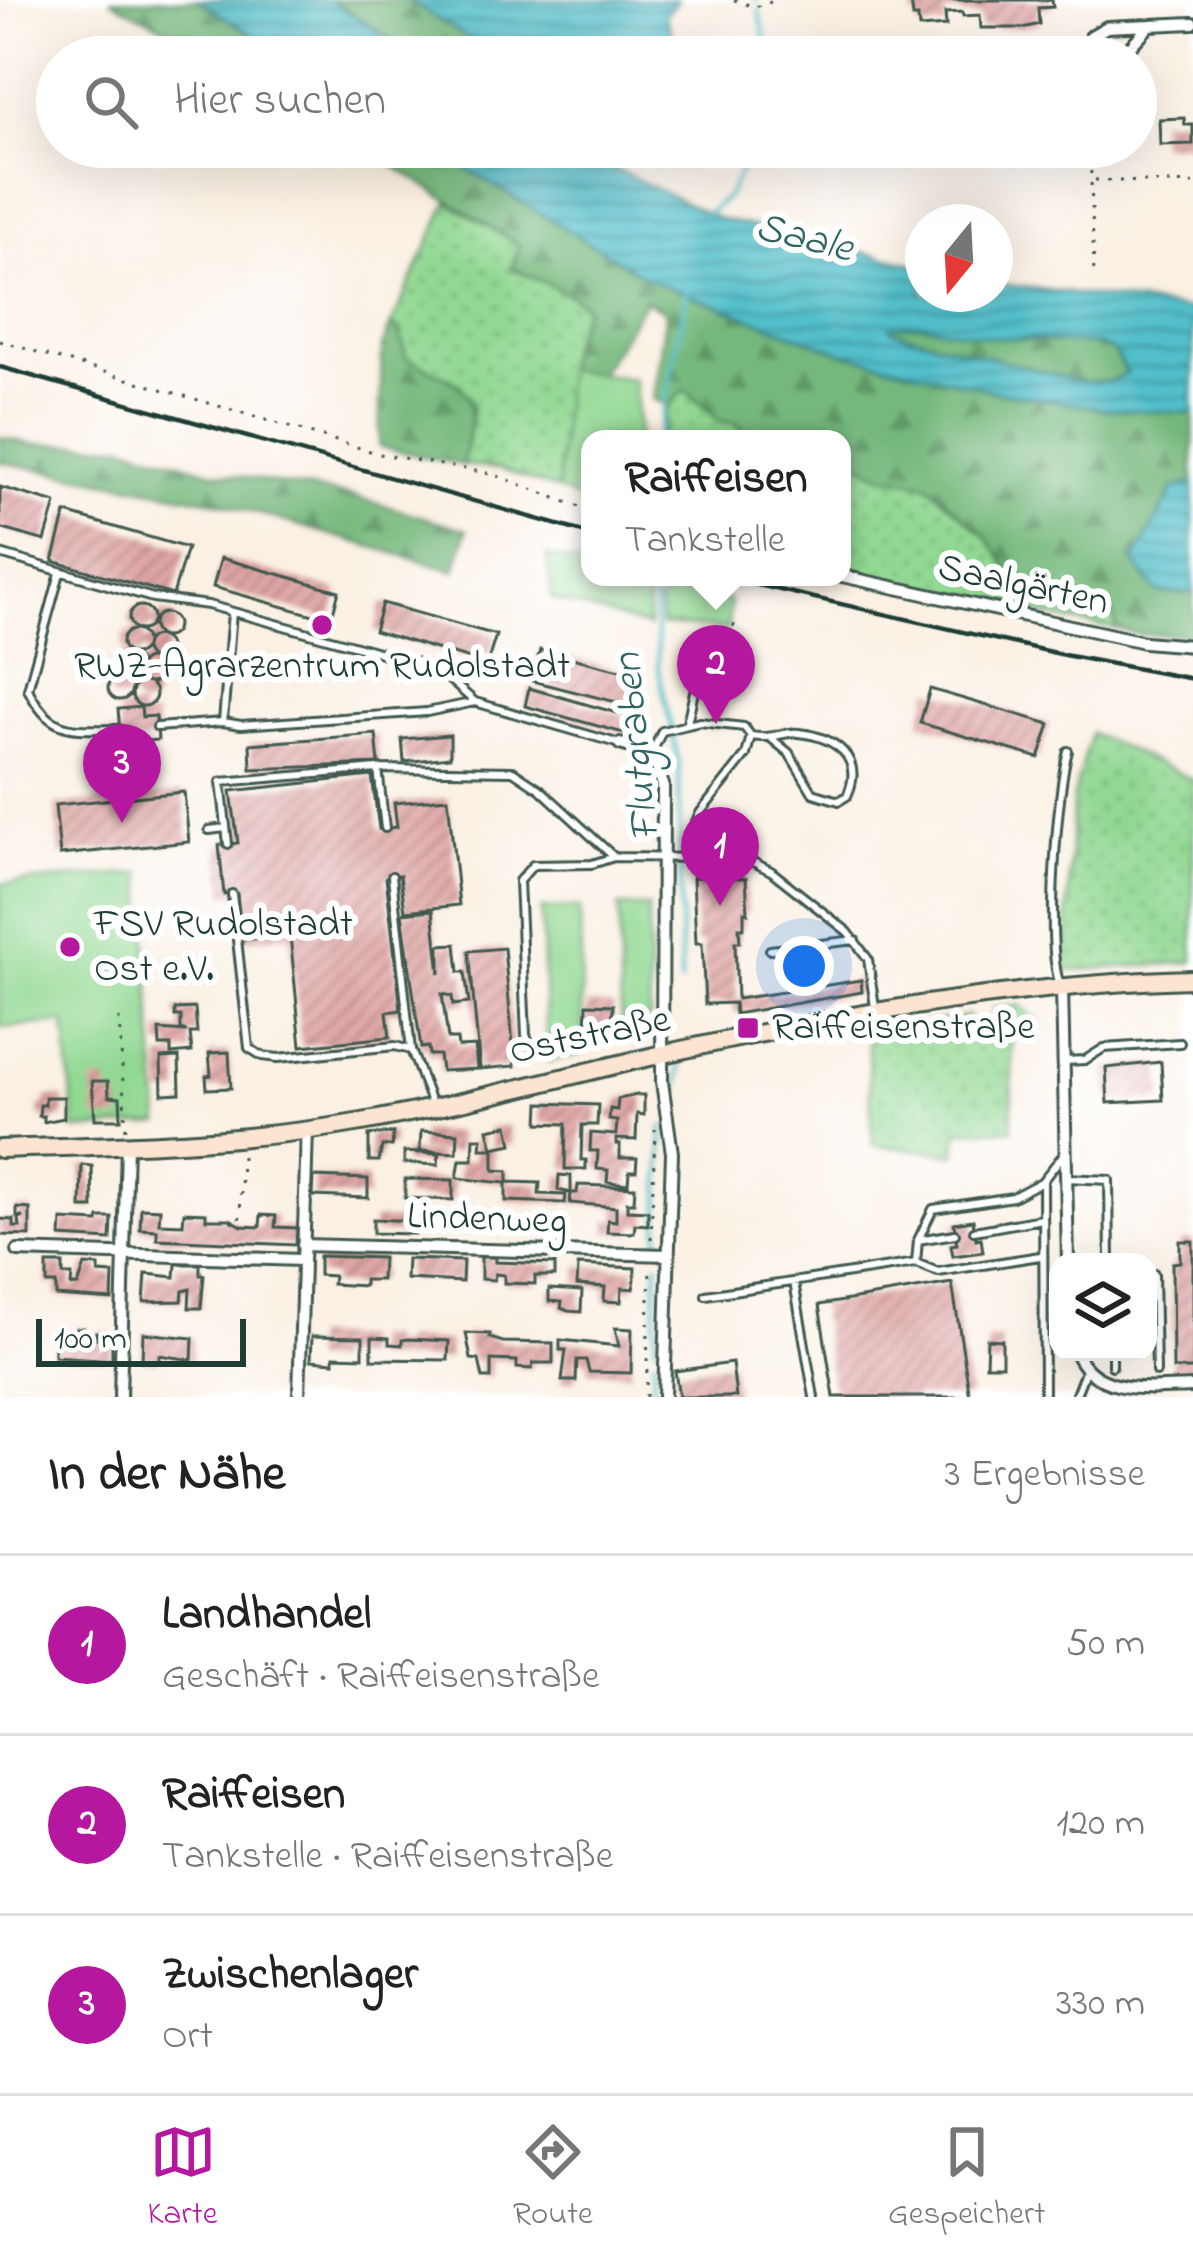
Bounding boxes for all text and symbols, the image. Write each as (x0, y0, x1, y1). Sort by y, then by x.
search box (36, 36, 1157, 168)
icon: search (78, 69, 144, 135)
text: Hier suchen (174, 69, 386, 135)
water label: Saale (749, 198, 861, 281)
north arrow (905, 204, 1013, 312)
popup (581, 430, 851, 586)
text: Raiffeisen (624, 447, 808, 513)
text: Tankstelle (624, 513, 785, 570)
street label: Saalgärten (933, 540, 1113, 632)
marker: RWZ-Agrarzentrum Rudolstadt (309, 612, 335, 638)
pin: 2 (677, 625, 755, 724)
place label: RWZ-Agrarzentrum Rudolstadt (74, 639, 570, 696)
water label: Flutgraben (598, 649, 679, 844)
pin: 3 (83, 724, 161, 823)
pin: 1 (681, 807, 759, 906)
place label: FSV Rudolstadt Ost e.V. (93, 897, 353, 999)
marker: FSV Rudolstadt Ost e.V. (57, 934, 83, 960)
your location (774, 936, 834, 996)
street label: Oststraße (505, 992, 676, 1082)
place label: Raiffeisenstraße (772, 1000, 1035, 1057)
marker: Raiffeisenstraße (735, 1015, 761, 1041)
street label: Lindenweg (406, 1189, 568, 1251)
map controls (1049, 1253, 1157, 1361)
button: layers (1049, 1253, 1157, 1361)
scale bar (36, 1313, 246, 1366)
text: 100 m (54, 1316, 127, 1364)
text: In der Nähe (48, 1438, 285, 1513)
text: 3 Ergebnisse (944, 1447, 1145, 1504)
text: Landhandel (162, 1583, 371, 1649)
text: 1 (81, 1616, 93, 1673)
text: 50 m (1066, 1616, 1145, 1673)
text: Geschäft · Raiffeisenstraße (162, 1649, 599, 1706)
text: Raiffeisen (162, 1763, 345, 1829)
text: 2 (77, 1796, 97, 1853)
text: 120 m (1056, 1796, 1145, 1853)
text: Tankstelle · Raiffeisenstraße (162, 1829, 613, 1886)
text: Zwischenlager (162, 1943, 418, 2009)
text: 3 (79, 1976, 95, 2033)
text: 330 m (1056, 1976, 1145, 2033)
text: Ort (162, 2009, 213, 2066)
tab: Karte (148, 2119, 218, 2239)
tab: Route (513, 2119, 593, 2239)
tab: Gespeichert (888, 2119, 1045, 2239)

